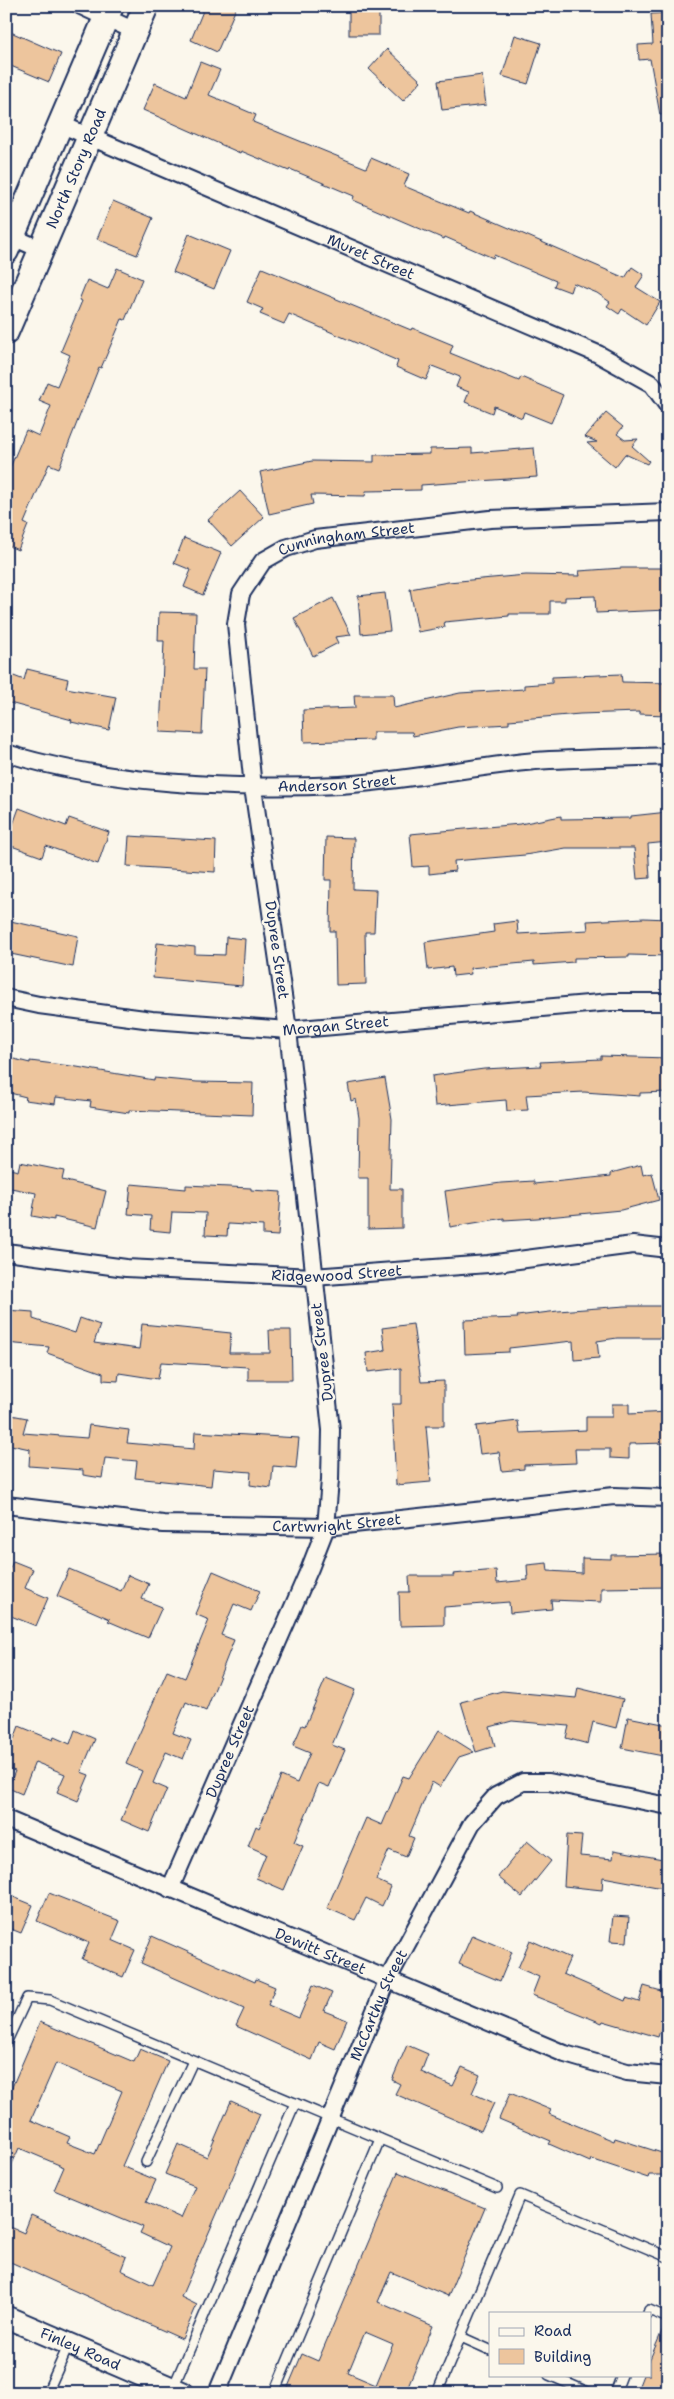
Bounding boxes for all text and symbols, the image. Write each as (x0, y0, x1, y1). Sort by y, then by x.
street label: North Story Road (42, 105, 111, 232)
street label: Muret Street (324, 229, 418, 284)
street label: Cunningham Street (274, 518, 416, 561)
street label: Anderson Street (278, 770, 397, 797)
street label: Dupree Street (260, 900, 294, 1000)
street label: Morgan Street (282, 1011, 390, 1040)
street label: Ridgewood Street (271, 1260, 403, 1287)
street label: Dupree Street (306, 1302, 338, 1402)
street label: Cartwright Street (272, 1509, 402, 1537)
street label: Dupree Street (201, 1702, 259, 1801)
street label: Dewitt Street (272, 1923, 369, 1979)
street label: McCarthy Street (345, 1946, 412, 2064)
legend (489, 2312, 652, 2376)
text: Road (534, 2321, 572, 2341)
street label: Finley Road (37, 2323, 124, 2375)
text: Building (534, 2347, 591, 2367)

